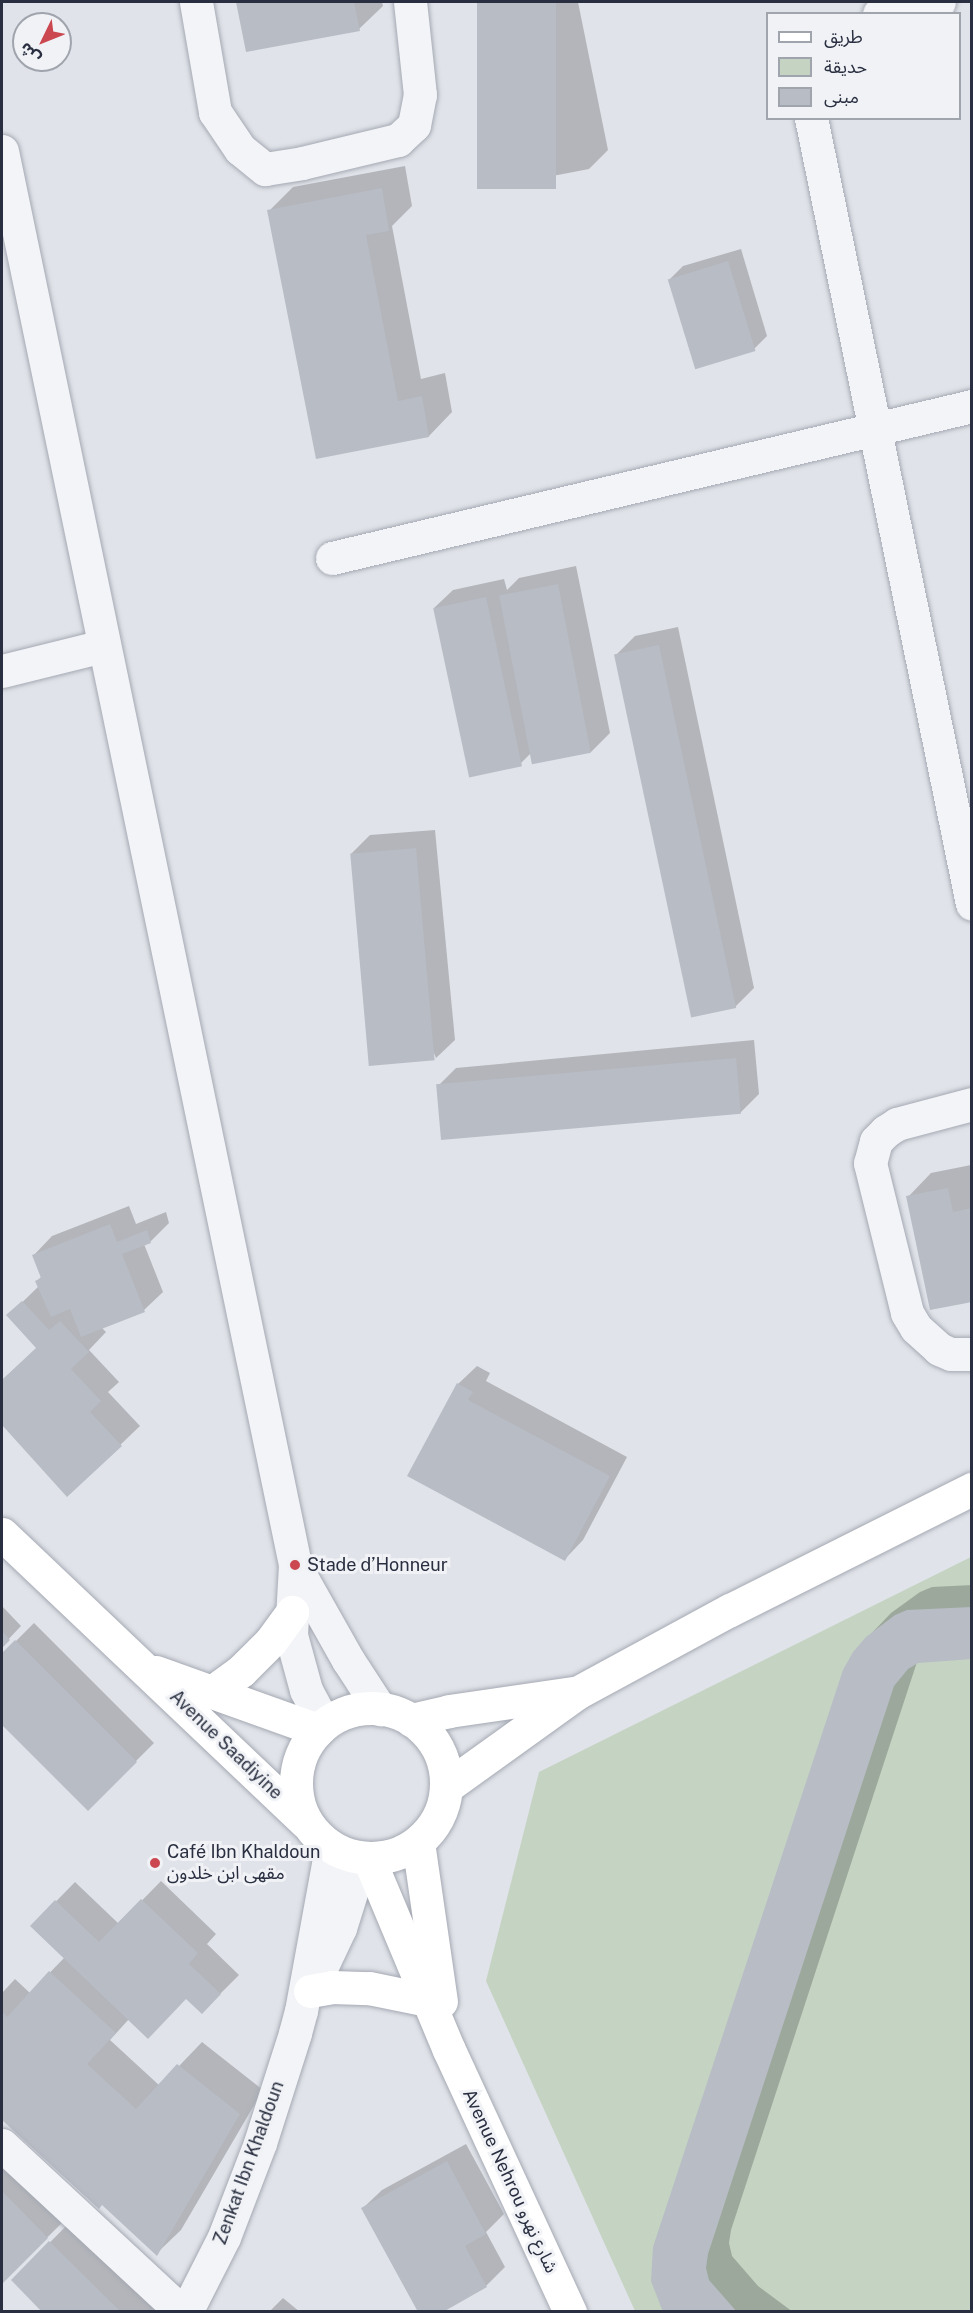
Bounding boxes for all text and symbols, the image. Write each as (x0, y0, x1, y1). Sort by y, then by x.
north arrow (12, 12, 72, 72)
legend (766, 12, 961, 120)
text: طريق (824, 26, 863, 47)
text: ش (16, 39, 44, 68)
text: حديقة (824, 56, 867, 77)
text: مبنى (824, 86, 859, 107)
place label: Stade d’Honneur (307, 1554, 448, 1576)
marker: Stade d’Honneur (288, 1558, 302, 1572)
street label: Avenue Saadiyine (165, 1686, 287, 1804)
place label: Café Ibn Khaldoun مقهى ابن خلدون (167, 1842, 321, 1884)
marker: Café Ibn Khaldoun مقهى ابن خلدون (148, 1856, 162, 1870)
street label: Zenkat Ibn Khaldoun (209, 2078, 289, 2248)
street label: Avenue Nehrou شارع نهرو (458, 2085, 562, 2277)

